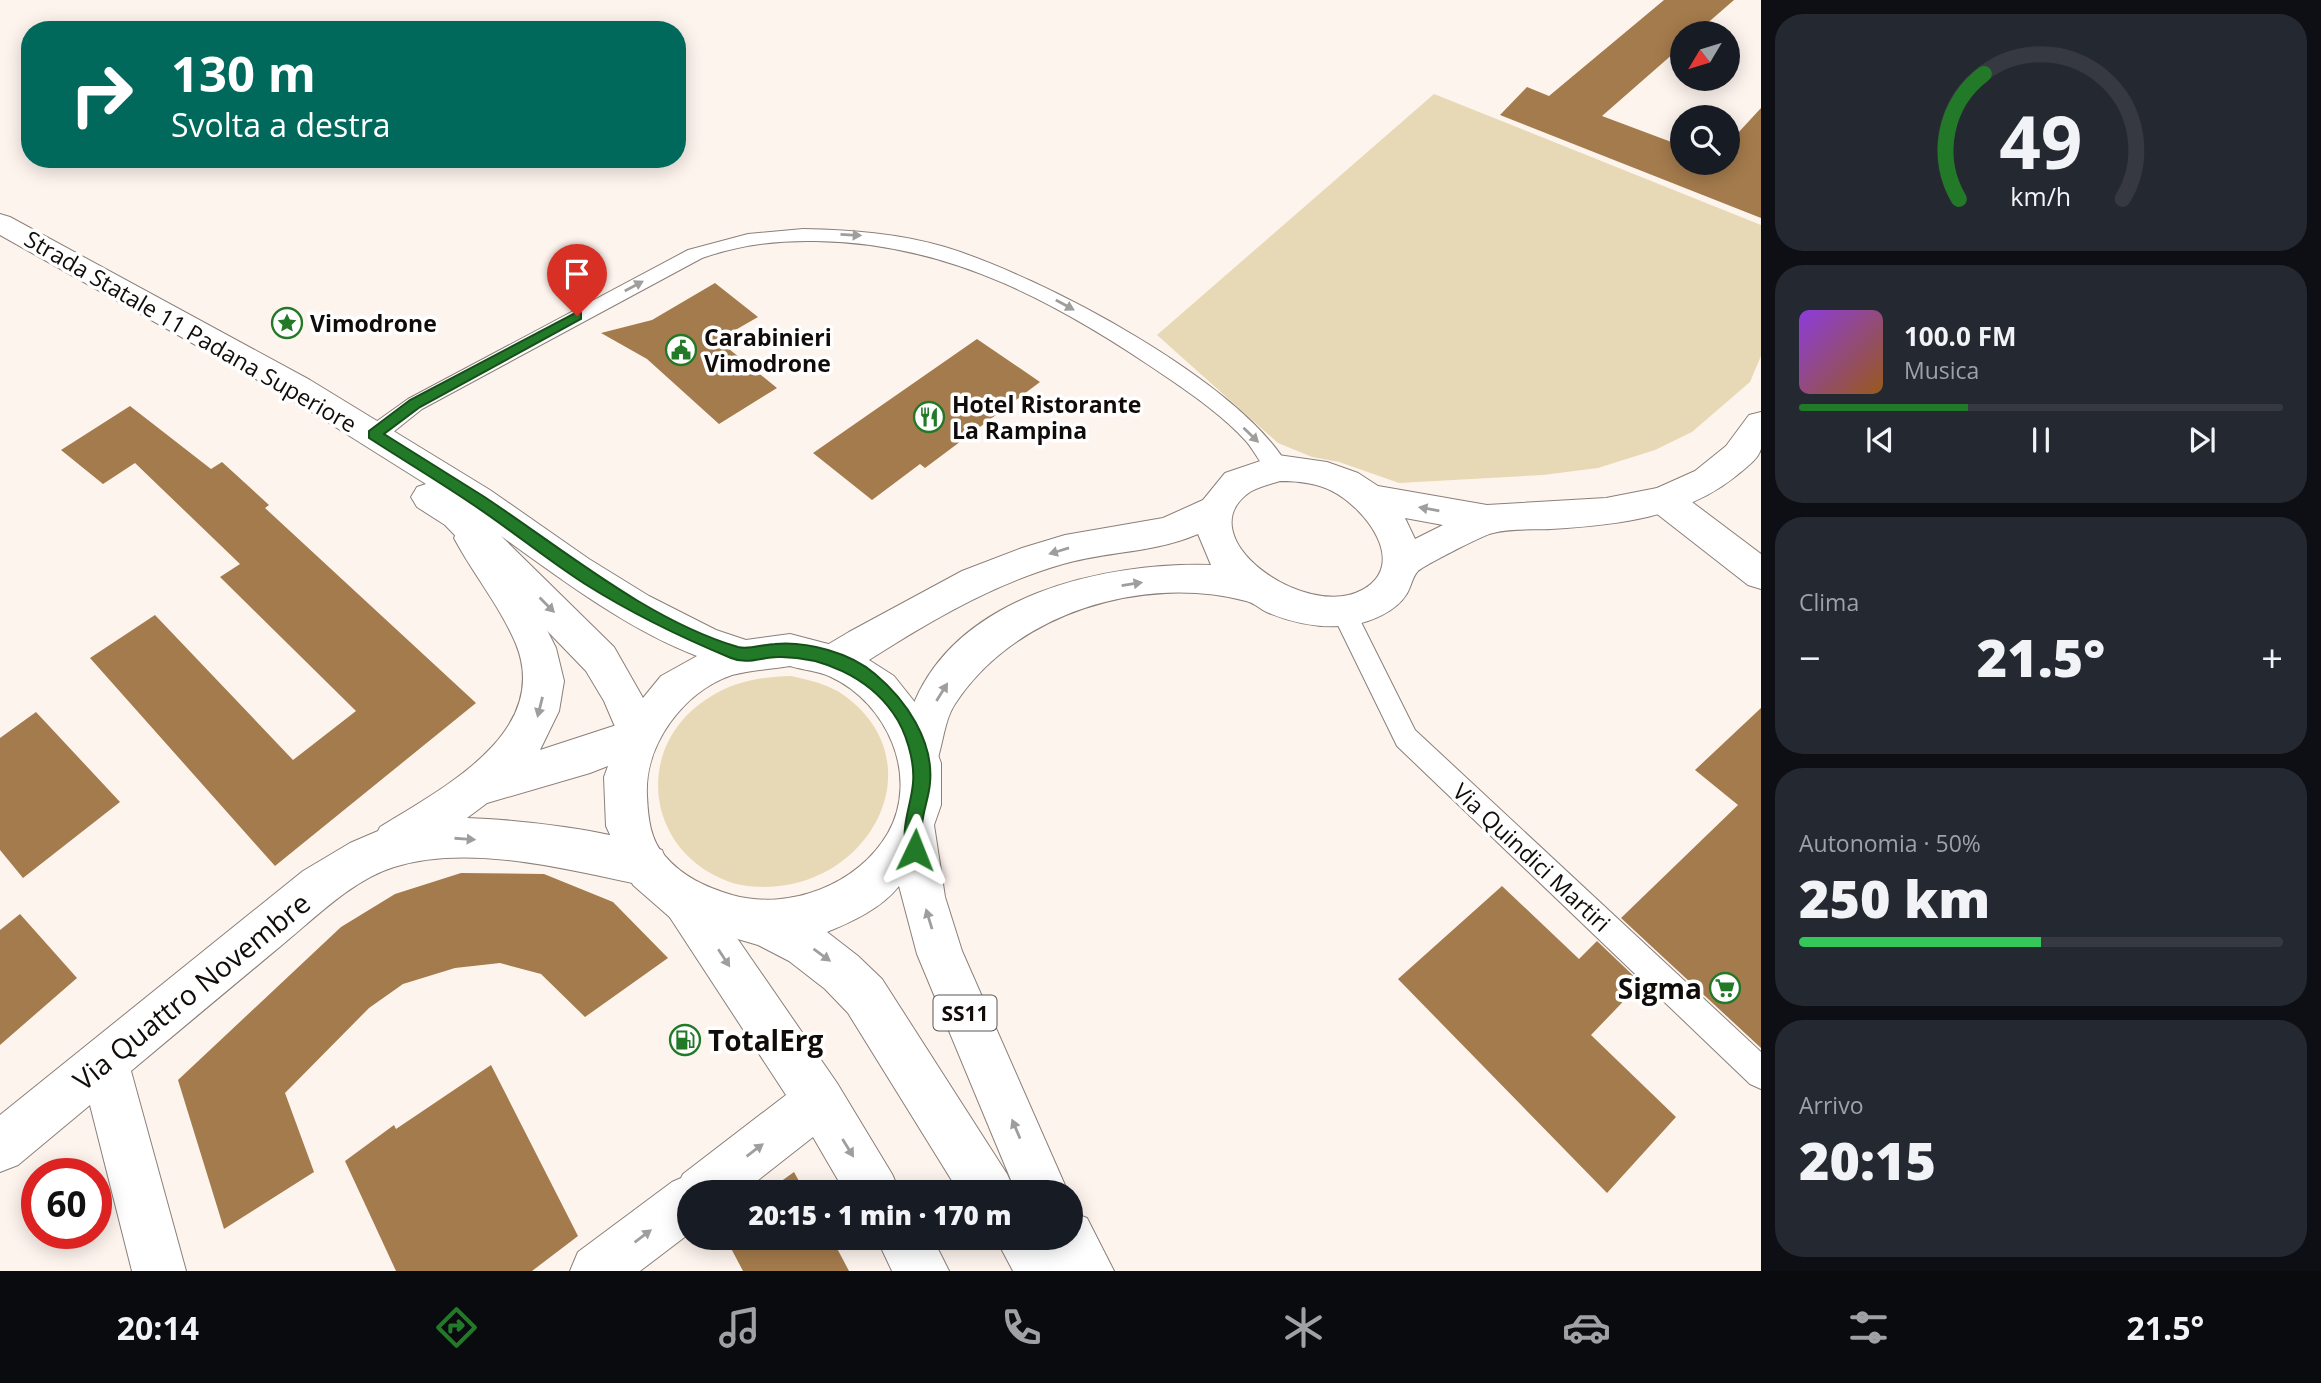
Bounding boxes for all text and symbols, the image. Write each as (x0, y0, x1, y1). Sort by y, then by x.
north arrow (1670, 21, 1740, 91)
map controls (1670, 21, 1740, 175)
text: 130 m (171, 40, 316, 106)
icon: right (56, 49, 147, 140)
text: 49 (1999, 91, 2083, 190)
text: Svolta a destra (171, 103, 391, 146)
button: search (1670, 105, 1740, 175)
text: km/h (2011, 179, 2071, 213)
street label: Strada Statale 11 Padana Superiore (19, 222, 363, 440)
one-way arrow (840, 230, 862, 241)
pin (547, 244, 607, 316)
icon: arrive (558, 255, 596, 293)
one-way arrow (624, 281, 644, 293)
one-way arrow (1055, 299, 1075, 311)
place icon: Vimodrone (270, 306, 304, 340)
place label: Vimodrone (310, 307, 437, 339)
text: 100.0 FM (1904, 318, 2016, 354)
place label: Carabinieri Vimodrone (704, 321, 832, 379)
public building icon: Carabinieri Vimodrone (664, 333, 698, 367)
text: Musica (1904, 354, 1979, 386)
place label: Hotel Ristorante La Rampina (952, 388, 1141, 446)
restaurant icon: Hotel Ristorante La Rampina (912, 400, 946, 434)
icon: previous (1861, 421, 1899, 459)
icon: pause (2022, 421, 2060, 459)
icon: next (2183, 421, 2221, 459)
one-way arrow (1242, 426, 1259, 443)
one-way arrow (1417, 503, 1439, 514)
one-way arrow (1048, 546, 1069, 556)
one-way arrow (1121, 578, 1143, 589)
text: Clima (1799, 586, 1859, 618)
one-way arrow (538, 596, 554, 613)
text: 21.5° (1977, 621, 2105, 692)
text: − (1799, 631, 1821, 683)
text: + (2261, 631, 2283, 683)
one-way arrow (935, 682, 948, 702)
one-way arrow (534, 696, 545, 718)
street label: Via Quindici Martiri (1446, 775, 1618, 939)
position arrow (878, 813, 952, 887)
text: Autonomia · 50% (1799, 827, 1981, 859)
one-way arrow (454, 834, 476, 845)
text: 250 km (1799, 862, 1990, 933)
street label: Via Quattro Novembre (65, 884, 317, 1098)
one-way arrow (924, 908, 934, 929)
one-way arrow (812, 947, 830, 962)
one-way arrow (717, 948, 730, 967)
place label: Sigma (1618, 969, 1702, 1007)
supermarket icon: Sigma (1708, 971, 1742, 1005)
road number: SS11 (934, 996, 996, 1030)
place label: TotalErg (708, 1021, 824, 1059)
fuel station icon: TotalErg (668, 1023, 702, 1057)
text: Arrivo (1799, 1089, 1863, 1121)
one-way arrow (1010, 1118, 1021, 1139)
text: 20:15 (1799, 1124, 1936, 1195)
one-way arrow (841, 1139, 854, 1158)
one-way arrow (746, 1144, 764, 1158)
speed limit sign: 60 (21, 1158, 112, 1249)
text: 20:15 · 1 min · 170 m (749, 1197, 1011, 1233)
one-way arrow (634, 1228, 652, 1243)
icon: directions (432, 1303, 481, 1352)
icon: music (715, 1303, 764, 1352)
icon: phone (997, 1303, 1046, 1352)
icon: climate (1279, 1303, 1328, 1352)
icon: car (1562, 1303, 1611, 1352)
icon: filters (1844, 1303, 1893, 1352)
text: 20:14 (117, 1306, 199, 1349)
text: 21.5° (2127, 1306, 2204, 1349)

